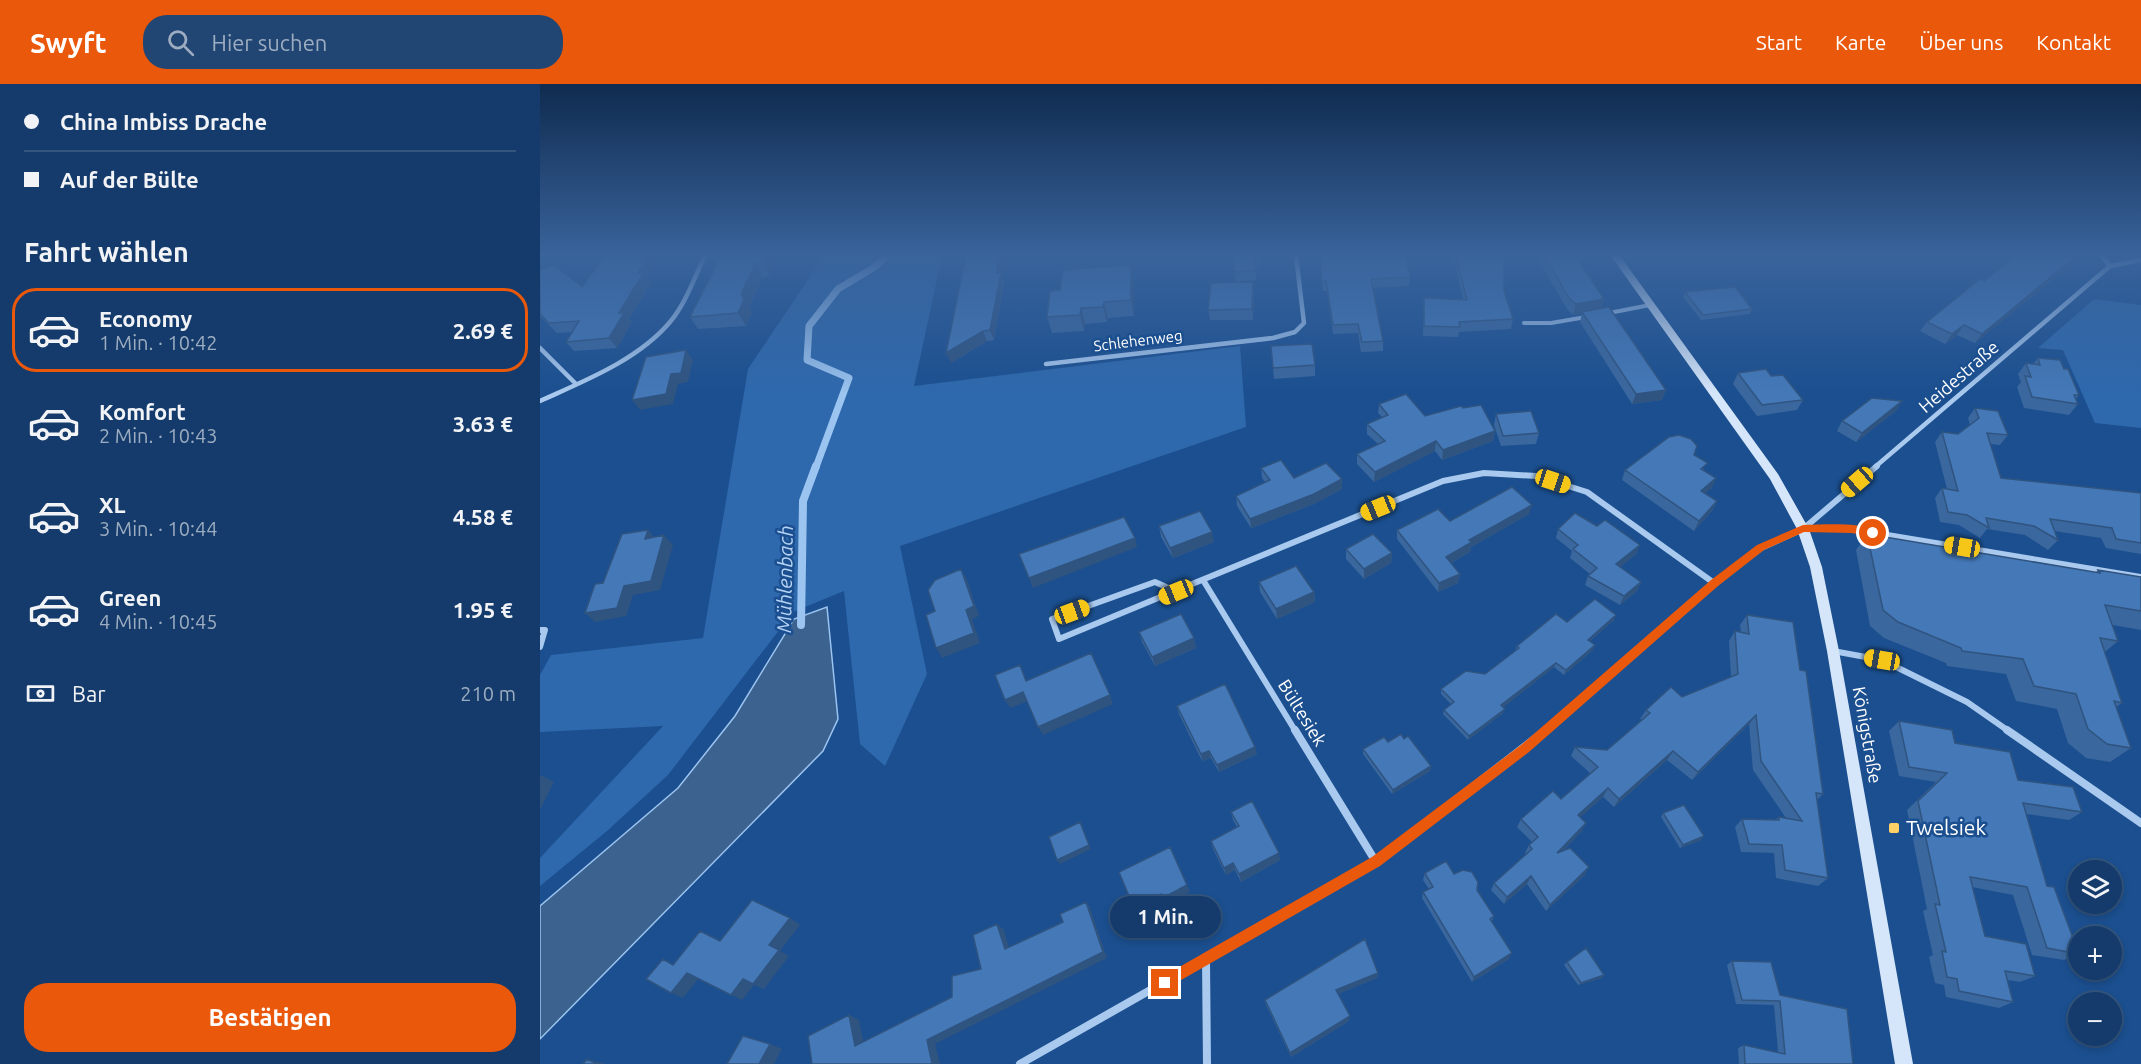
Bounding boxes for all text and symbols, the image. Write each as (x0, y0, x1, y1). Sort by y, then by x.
search box (143, 15, 563, 69)
icon: search (164, 26, 197, 59)
text: Swyft (30, 27, 107, 58)
text: Hier suchen (212, 30, 327, 55)
text: Start (1756, 30, 1802, 54)
text: Karte (1835, 30, 1886, 54)
text: Über uns (1919, 30, 2003, 54)
text: Kontakt (2036, 30, 2111, 54)
text: China Imbiss Drache (60, 109, 267, 134)
text: Auf der Bülte (60, 167, 199, 192)
text: Fahrt wählen (24, 237, 189, 267)
icon: car (27, 303, 81, 357)
text: Economy (99, 306, 192, 331)
text: 2.69 € (453, 318, 513, 343)
street label: Schlehenweg (1092, 327, 1183, 354)
text: 1 Min. · 10:42 (99, 331, 218, 354)
street label: Heidestraße (1914, 336, 2002, 416)
icon: car (27, 396, 81, 450)
text: Komfort (99, 399, 186, 424)
text: 3.63 € (453, 411, 513, 436)
text: 2 Min. · 10:43 (99, 424, 218, 447)
car (1838, 463, 1876, 501)
car (1533, 467, 1573, 495)
icon: car (27, 489, 81, 543)
text: XL (99, 492, 126, 517)
car (1358, 493, 1398, 523)
text: 4.58 € (453, 504, 513, 529)
text: 3 Min. · 10:44 (99, 517, 218, 540)
route start (1859, 519, 1886, 546)
water label: Mühlenbach (772, 525, 797, 633)
car (1943, 535, 1981, 559)
car (1156, 577, 1196, 607)
icon: car (27, 582, 81, 636)
text: Green (99, 585, 161, 610)
text: 1.95 € (453, 597, 513, 622)
car (1052, 597, 1092, 627)
text: 4 Min. · 10:45 (99, 610, 218, 633)
car (1863, 648, 1901, 672)
street label: Bültesiek (1275, 676, 1331, 749)
icon: cash (24, 677, 57, 710)
text: Bar (72, 681, 106, 706)
text: 210 m (460, 682, 516, 705)
street label: Königstraße (1850, 685, 1886, 785)
place label: Twelsiek (1906, 815, 1986, 839)
marker: Twelsiek (1887, 821, 1901, 835)
map controls (2068, 860, 2122, 1046)
button: layers (2068, 860, 2122, 914)
callout: 1 Min. (1110, 896, 1220, 938)
text: 1 Min. (1138, 905, 1194, 928)
button: + (2068, 926, 2122, 980)
route end (1151, 969, 1178, 996)
button: Bestätigen (24, 983, 516, 1052)
button: − (2068, 992, 2122, 1046)

